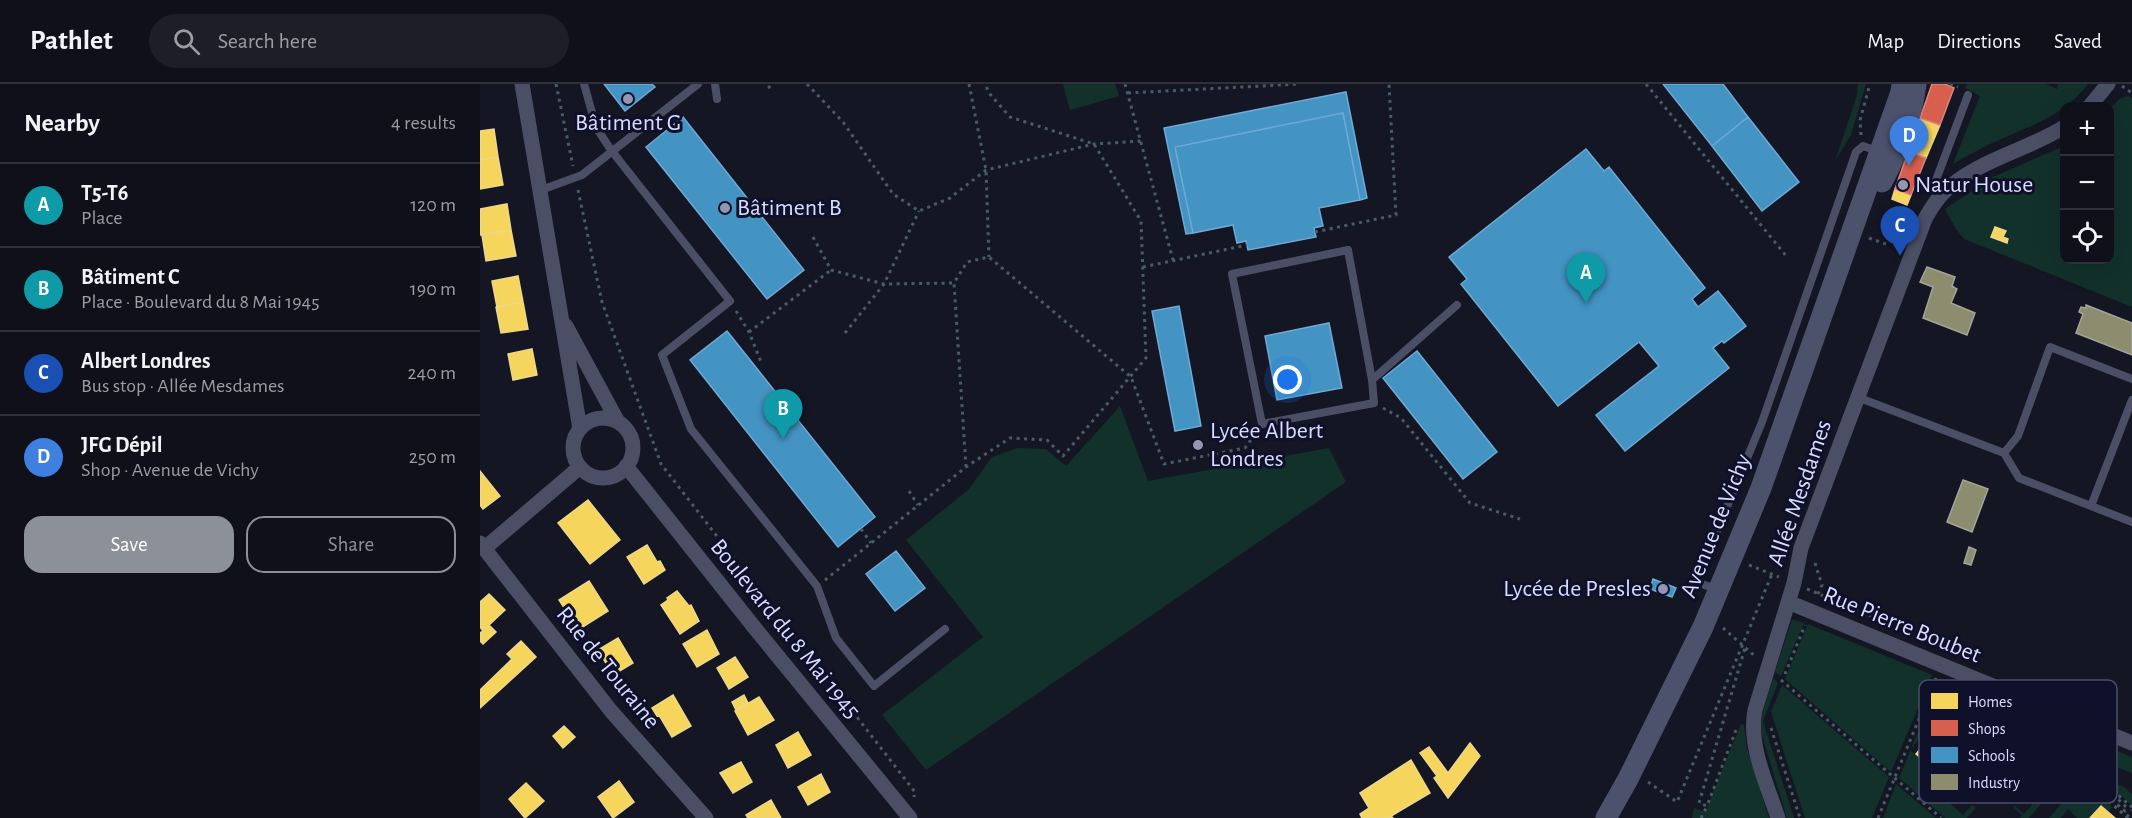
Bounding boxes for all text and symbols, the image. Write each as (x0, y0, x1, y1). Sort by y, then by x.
search box (149, 14, 569, 68)
icon: search (170, 25, 203, 58)
text: Pathlet (30, 27, 113, 55)
text: Search here (218, 30, 317, 52)
text: Map (1868, 31, 1904, 52)
text: Directions (1937, 31, 2021, 52)
text: Saved (2054, 31, 2102, 52)
marker: Bâtiment G (621, 92, 635, 106)
map controls (2060, 102, 2114, 264)
button: + (2060, 102, 2114, 156)
text: Nearby (24, 110, 100, 136)
place label: Bâtiment G (575, 111, 681, 135)
text: 4 results (391, 113, 456, 133)
pin: D (1890, 116, 1928, 166)
button: − (2060, 156, 2114, 210)
place label: Natur House (1915, 173, 2033, 197)
marker: Natur House (1896, 178, 1910, 192)
text: T5-T6 (81, 182, 128, 204)
text: A (38, 195, 50, 215)
text: 120 m (410, 195, 456, 215)
place label: Bâtiment B (737, 196, 842, 220)
marker: Bâtiment B (718, 201, 732, 215)
pin: C (1880, 206, 1920, 256)
text: Place (81, 208, 122, 228)
button: locate (2060, 210, 2114, 264)
pin: A (1566, 254, 1606, 303)
text: Bâtiment C (81, 266, 179, 288)
text: B (38, 279, 49, 299)
text: 190 m (410, 279, 456, 299)
text: Place · Boulevard du 8 Mai 1945 (81, 292, 320, 312)
text: Albert Londres (81, 350, 210, 372)
text: C (38, 363, 49, 383)
text: 240 m (407, 363, 456, 383)
your location (1273, 365, 1302, 394)
text: Bus stop · Allée Mesdames (81, 376, 285, 396)
pin: B (764, 390, 802, 439)
street label: Allée Mesdames (1764, 417, 1836, 569)
place label: Lycée Albert Londres (1210, 419, 1324, 471)
text: JFG Dépil (81, 434, 163, 456)
marker: Lycée Albert Londres (1191, 438, 1205, 452)
text: D (37, 447, 50, 467)
text: 250 m (409, 447, 456, 467)
street label: Avenue de Vichy (1676, 451, 1756, 601)
text: Shop · Avenue de Vichy (81, 460, 259, 480)
button: Save (24, 516, 234, 573)
button: Share (246, 516, 456, 573)
street label: Boulevard du 8 Mai 1945 (705, 535, 865, 723)
place label: Lycée de Presles (1503, 577, 1651, 601)
marker: Lycée de Presles (1656, 582, 1670, 596)
street label: Rue Pierre Boubet (1820, 582, 1985, 668)
street label: Rue de Touraine (552, 602, 664, 734)
legend (1919, 680, 2117, 803)
text: Homes (1968, 694, 2012, 710)
text: Shops (1968, 721, 2006, 737)
text: Schools (1968, 748, 2015, 764)
text: Industry (1968, 775, 2020, 792)

